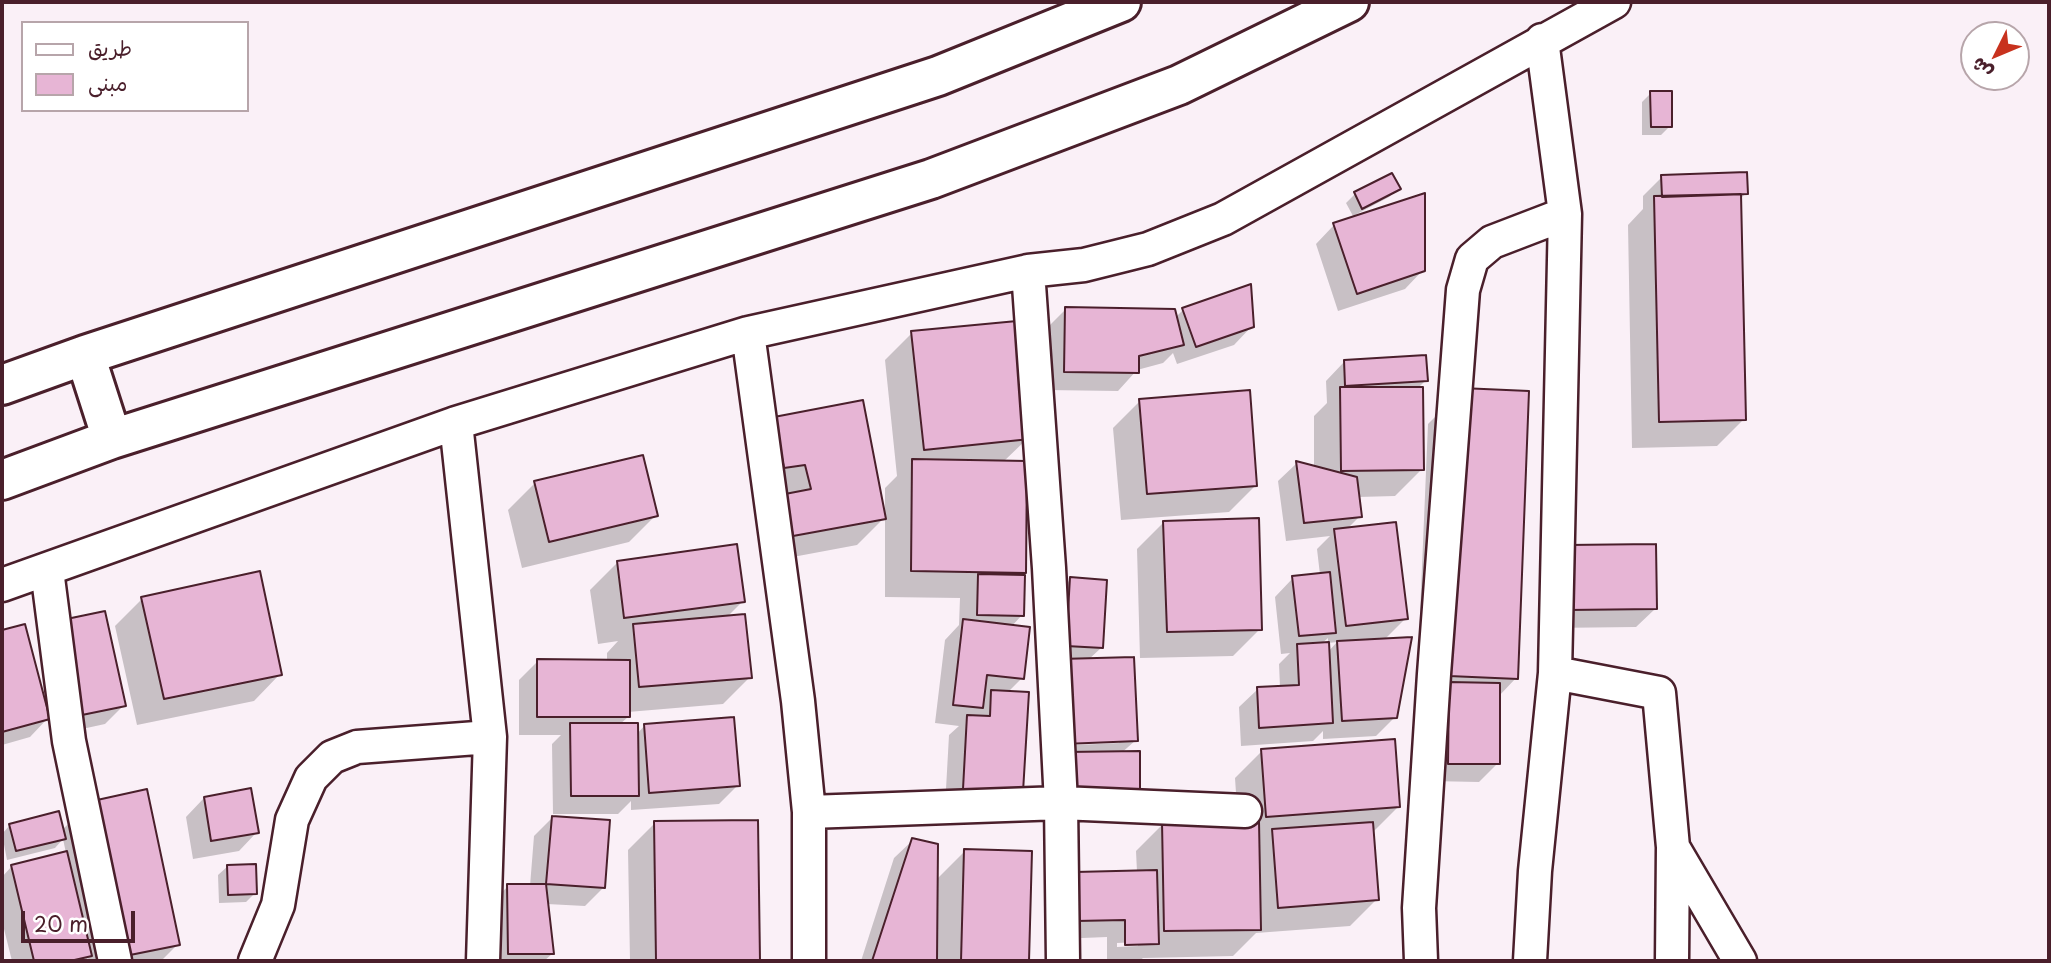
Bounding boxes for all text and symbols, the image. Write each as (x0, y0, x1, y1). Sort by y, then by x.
legend (21, 21, 248, 112)
north arrow (1960, 21, 2030, 91)
text: طريق (88, 31, 132, 63)
text: ش (1964, 52, 1998, 86)
text: مبنى (88, 66, 127, 98)
scale bar (24, 897, 138, 941)
text: 20 m (34, 907, 88, 939)

